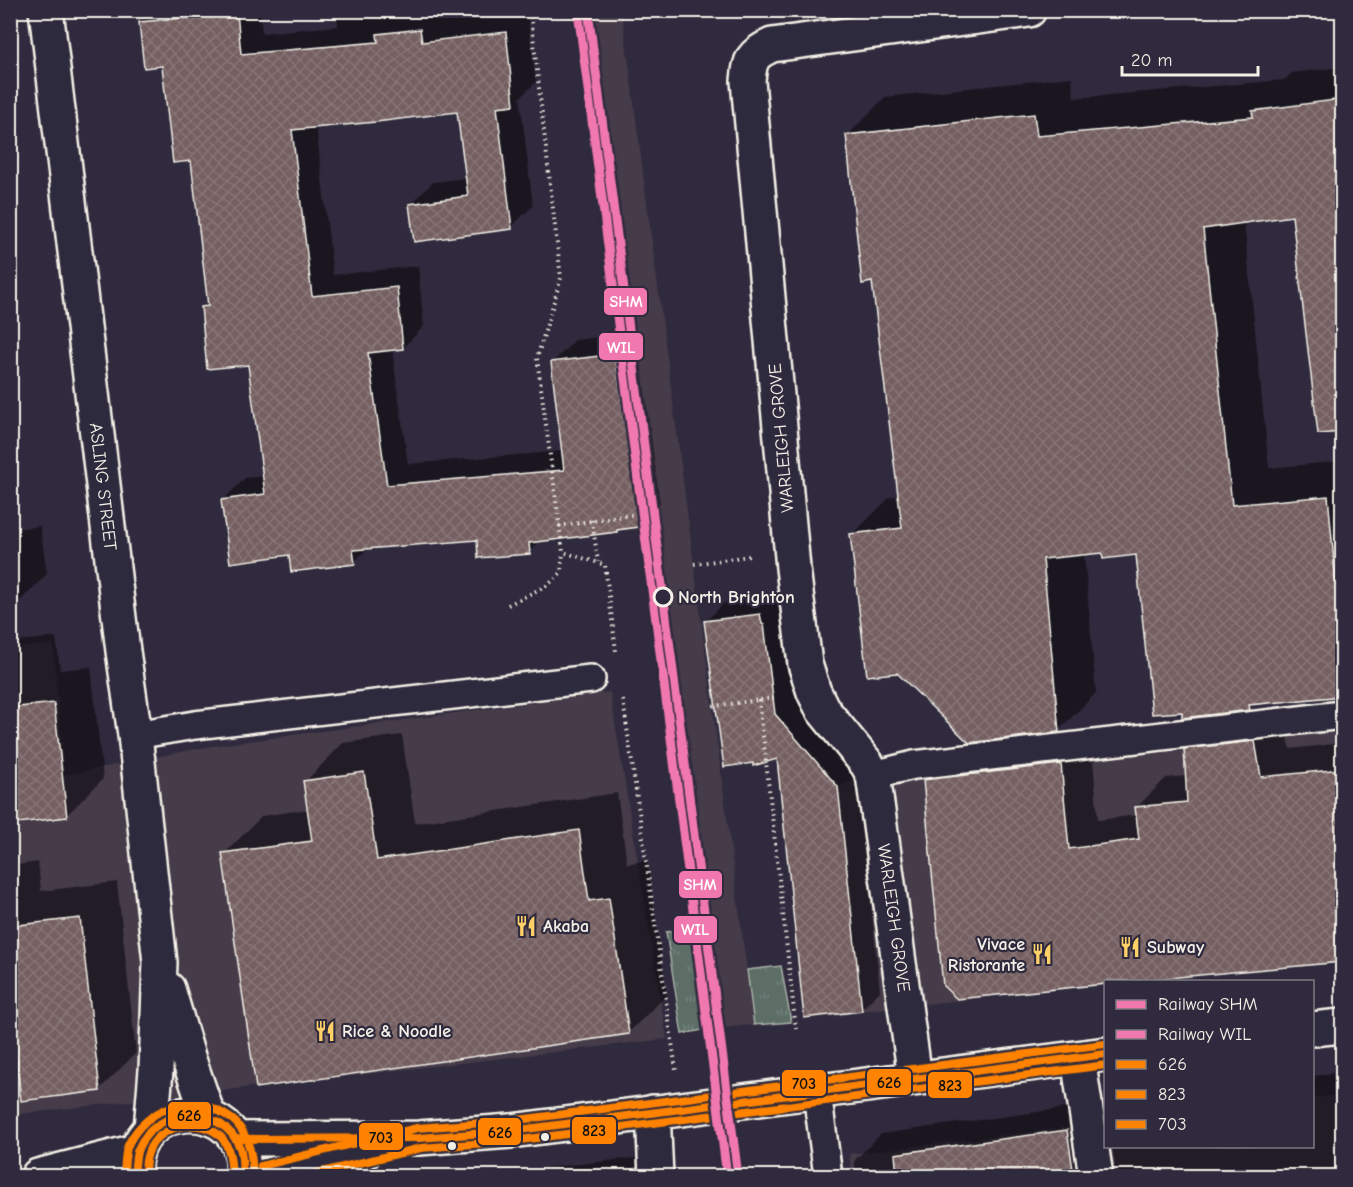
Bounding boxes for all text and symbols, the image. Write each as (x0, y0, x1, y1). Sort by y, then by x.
scale bar (1122, 39, 1258, 77)
text: 20 m (1131, 50, 1172, 71)
line badge: SHM (603, 287, 648, 316)
text: SHM (609, 293, 643, 311)
line badge: WIL (598, 332, 644, 361)
text: WIL (607, 339, 635, 357)
street label: WARLEIGH GROVE (765, 362, 798, 513)
street label: ASLING STREET (85, 422, 121, 552)
marker: North Brighton (653, 587, 673, 607)
place label: North Brighton (678, 587, 795, 608)
street label: WARLEIGH GROVE (873, 843, 914, 994)
line badge: SHM (678, 870, 723, 899)
text: SHM (683, 876, 717, 894)
restaurant icon: Akaba (514, 914, 538, 938)
line badge: WIL (673, 915, 718, 944)
place label: Akaba (543, 916, 589, 937)
text: WIL (681, 921, 709, 939)
place label: Vivace Ristorante (948, 934, 1025, 976)
restaurant icon: Subway (1118, 935, 1142, 959)
place label: Subway (1147, 937, 1205, 958)
restaurant icon: Vivace Ristorante (1030, 942, 1054, 966)
legend (1104, 980, 1314, 1148)
text: Railway SHM (1158, 994, 1258, 1015)
restaurant icon: Rice & Noodle (313, 1019, 337, 1043)
place label: Rice & Noodle (342, 1021, 451, 1042)
text: Railway WIL (1158, 1024, 1251, 1045)
text: 626 (1158, 1054, 1187, 1075)
line badge: 626 (866, 1068, 912, 1096)
line badge: 703 (781, 1069, 827, 1097)
line badge: 823 (927, 1071, 973, 1099)
text: 626 (877, 1074, 901, 1092)
text: 703 (792, 1075, 816, 1093)
text: 823 (938, 1077, 962, 1095)
text: 823 (1158, 1084, 1186, 1105)
line badge: 626 (167, 1101, 212, 1130)
text: 626 (177, 1107, 201, 1125)
text: 703 (1158, 1114, 1187, 1135)
line badge: 823 (571, 1116, 617, 1145)
line badge: 626 (477, 1117, 522, 1146)
line badge: 703 (358, 1122, 404, 1151)
text: 823 (582, 1122, 606, 1140)
text: 626 (488, 1124, 512, 1142)
text: 703 (369, 1129, 393, 1147)
unlabelled marker (539, 1131, 551, 1143)
unlabelled marker (446, 1140, 458, 1152)

